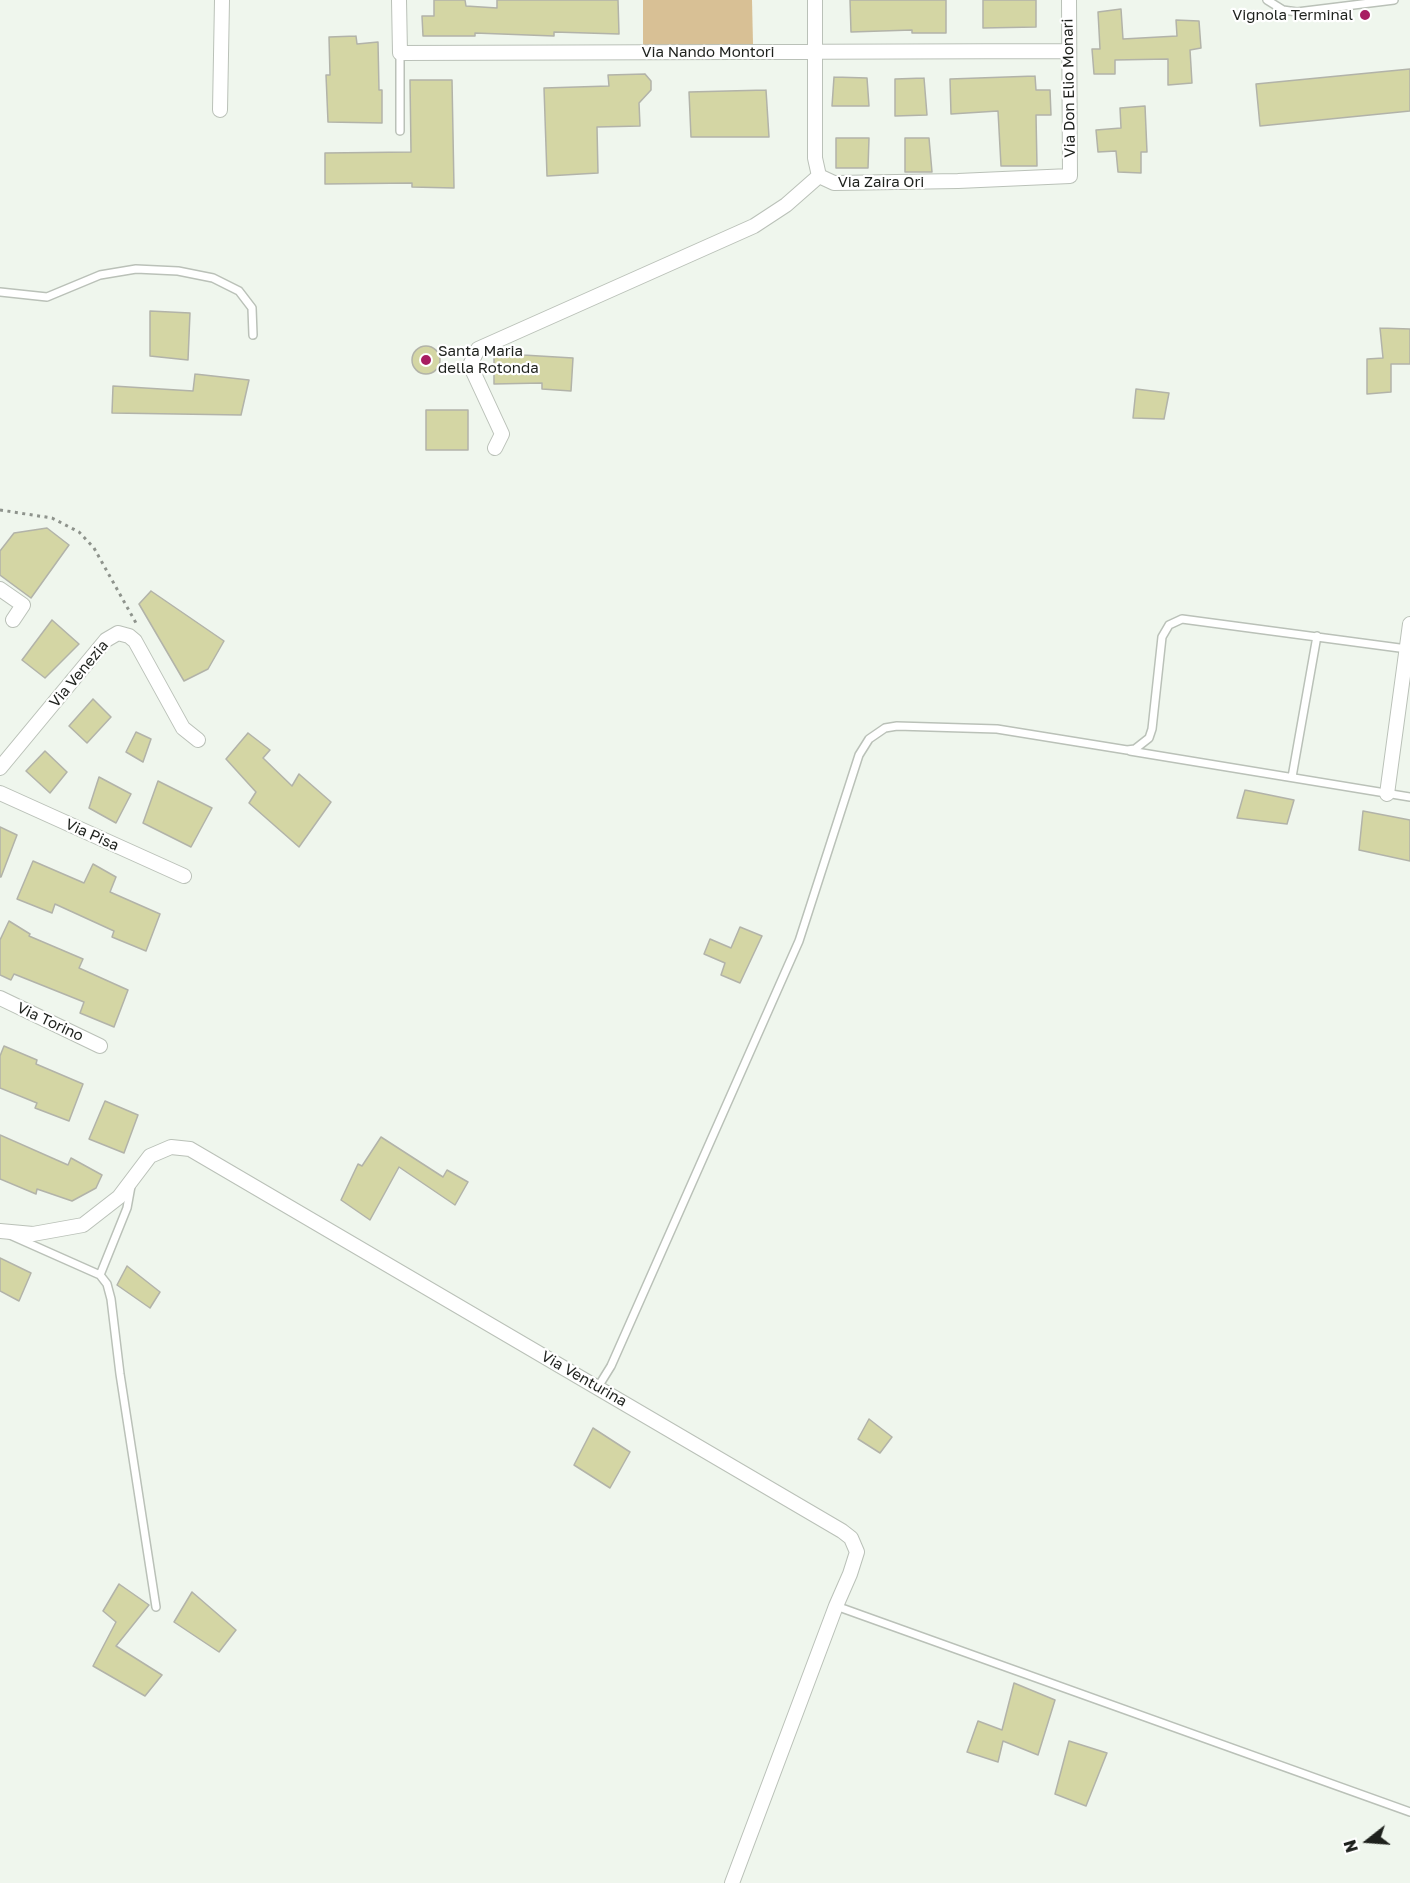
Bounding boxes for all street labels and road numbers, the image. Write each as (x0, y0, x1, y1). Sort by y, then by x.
street label: Via Don Elio Monari (1059, 18, 1079, 158)
street label: Via Nando Montori (641, 43, 775, 61)
street label: Via Zaira Ori (838, 173, 924, 191)
street label: Via Venezia (46, 637, 112, 711)
street label: Via Pisa (63, 815, 121, 855)
street label: Via Torino (14, 999, 86, 1045)
street label: Via Venturina (538, 1347, 630, 1411)

